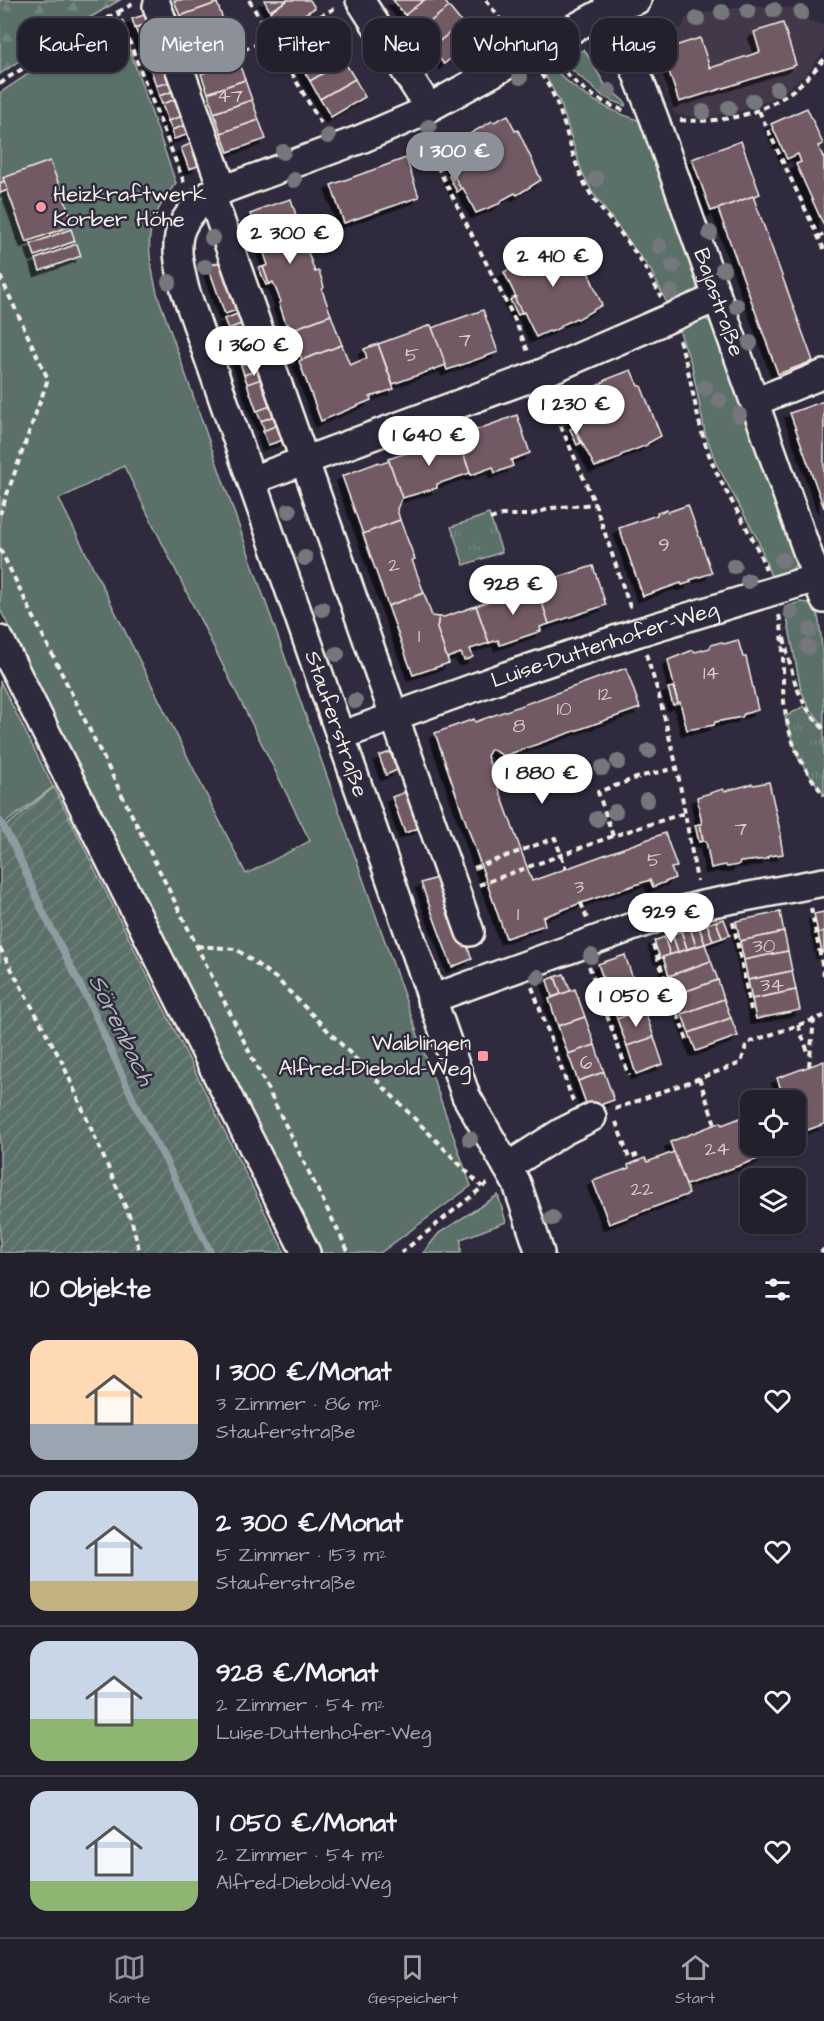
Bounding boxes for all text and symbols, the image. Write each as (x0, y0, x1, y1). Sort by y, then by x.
chip: Kaufen (18, 18, 128, 72)
chip: Mieten (140, 18, 245, 72)
chip: Filter (257, 18, 351, 72)
chip: Neu (363, 18, 440, 72)
chip: Wohnung (452, 18, 579, 72)
chip: Haus (591, 18, 677, 72)
house number: 47 (217, 82, 243, 110)
pin: 1 300 € (400, 132, 510, 183)
text: 1 300 € (420, 137, 490, 165)
place label: Heizkraftwerk Korber Höhe (53, 179, 207, 235)
marker: Heizkraftwerk Korber Höhe (34, 200, 48, 214)
pin: 2 300 € (235, 214, 345, 265)
text: 2 300 € (251, 219, 329, 247)
pin: 2 410 € (498, 237, 608, 288)
text: 2 410 € (517, 242, 589, 270)
street label: Bajastraße (686, 244, 753, 361)
pin: 1 360 € (199, 326, 309, 377)
house number: 7 (459, 326, 471, 354)
text: 1 360 € (219, 331, 289, 359)
house number: 5 (405, 341, 419, 369)
pin: 1 230 € (521, 385, 631, 436)
text: 1 230 € (542, 390, 610, 418)
pin: 1 640 € (374, 416, 484, 467)
text: 1 640 € (392, 421, 466, 449)
house number: 9 (658, 531, 670, 559)
house number: 2 (388, 551, 400, 579)
pin: 928 € (471, 565, 555, 616)
text: 928 € (483, 570, 543, 598)
street label: Luise-Duttenhofer-Weg (487, 593, 722, 696)
house number: 1 (418, 622, 421, 650)
street label: Stauferstraße (296, 646, 376, 802)
house number: 14 (703, 659, 719, 687)
house number: 12 (598, 680, 613, 708)
house number: 10 (556, 695, 572, 723)
house number: 8 (513, 712, 526, 740)
pin: 1 880 € (487, 754, 597, 805)
text: 1 880 € (505, 759, 579, 787)
house number: 7 (735, 815, 747, 843)
house number: 5 (647, 846, 661, 874)
house number: 3 (574, 873, 584, 901)
pin: 929 € (629, 893, 713, 944)
text: 929 € (642, 898, 700, 926)
house number: 1 (517, 900, 520, 928)
house number: 30 (753, 932, 776, 960)
water label: Sörenbach (79, 969, 163, 1092)
house number: 34 (760, 971, 784, 999)
pin: 1 050 € (581, 977, 691, 1028)
text: 1 050 € (599, 982, 673, 1010)
place label: Waiblingen Alfred-Diebold-Weg (279, 1028, 471, 1085)
marker: Waiblingen Alfred-Diebold-Weg (476, 1049, 490, 1063)
house number: 6 (580, 1049, 593, 1077)
map controls (740, 1090, 806, 1234)
button: locate (740, 1090, 806, 1156)
house number: 24 (704, 1135, 730, 1163)
button: layers (740, 1168, 806, 1234)
house number: 22 (631, 1175, 654, 1203)
text: 10 Objekte (30, 1271, 151, 1307)
icon: filters (761, 1273, 794, 1306)
text: 1 300 €/Monat (216, 1354, 392, 1390)
icon: home (78, 1364, 150, 1436)
icon: heart (761, 1384, 794, 1417)
text: 3 Zimmer · 86 m² (216, 1390, 381, 1418)
text: Stauferstraße (216, 1418, 355, 1446)
text: 2 300 €/Monat (216, 1505, 403, 1541)
icon: home (78, 1515, 150, 1587)
icon: heart (761, 1535, 794, 1568)
text: 5 Zimmer · 153 m² (216, 1541, 387, 1569)
text: Stauferstraße (216, 1569, 355, 1597)
text: 928 €/Monat (216, 1655, 378, 1691)
icon: home (78, 1665, 150, 1737)
icon: heart (761, 1685, 794, 1718)
text: 2 Zimmer · 54 m² (216, 1691, 385, 1719)
text: Luise-Duttenhofer-Weg (216, 1719, 431, 1747)
text: 1 050 €/Monat (216, 1805, 397, 1841)
icon: home (78, 1815, 150, 1887)
icon: heart (761, 1835, 794, 1868)
text: 2 Zimmer · 54 m² (216, 1841, 385, 1869)
text: Alfred-Diebold-Weg (216, 1869, 391, 1897)
tab: Karte (109, 1951, 150, 2009)
tab: Gespeichert (368, 1951, 458, 2009)
tab: Start (675, 1951, 715, 2009)

